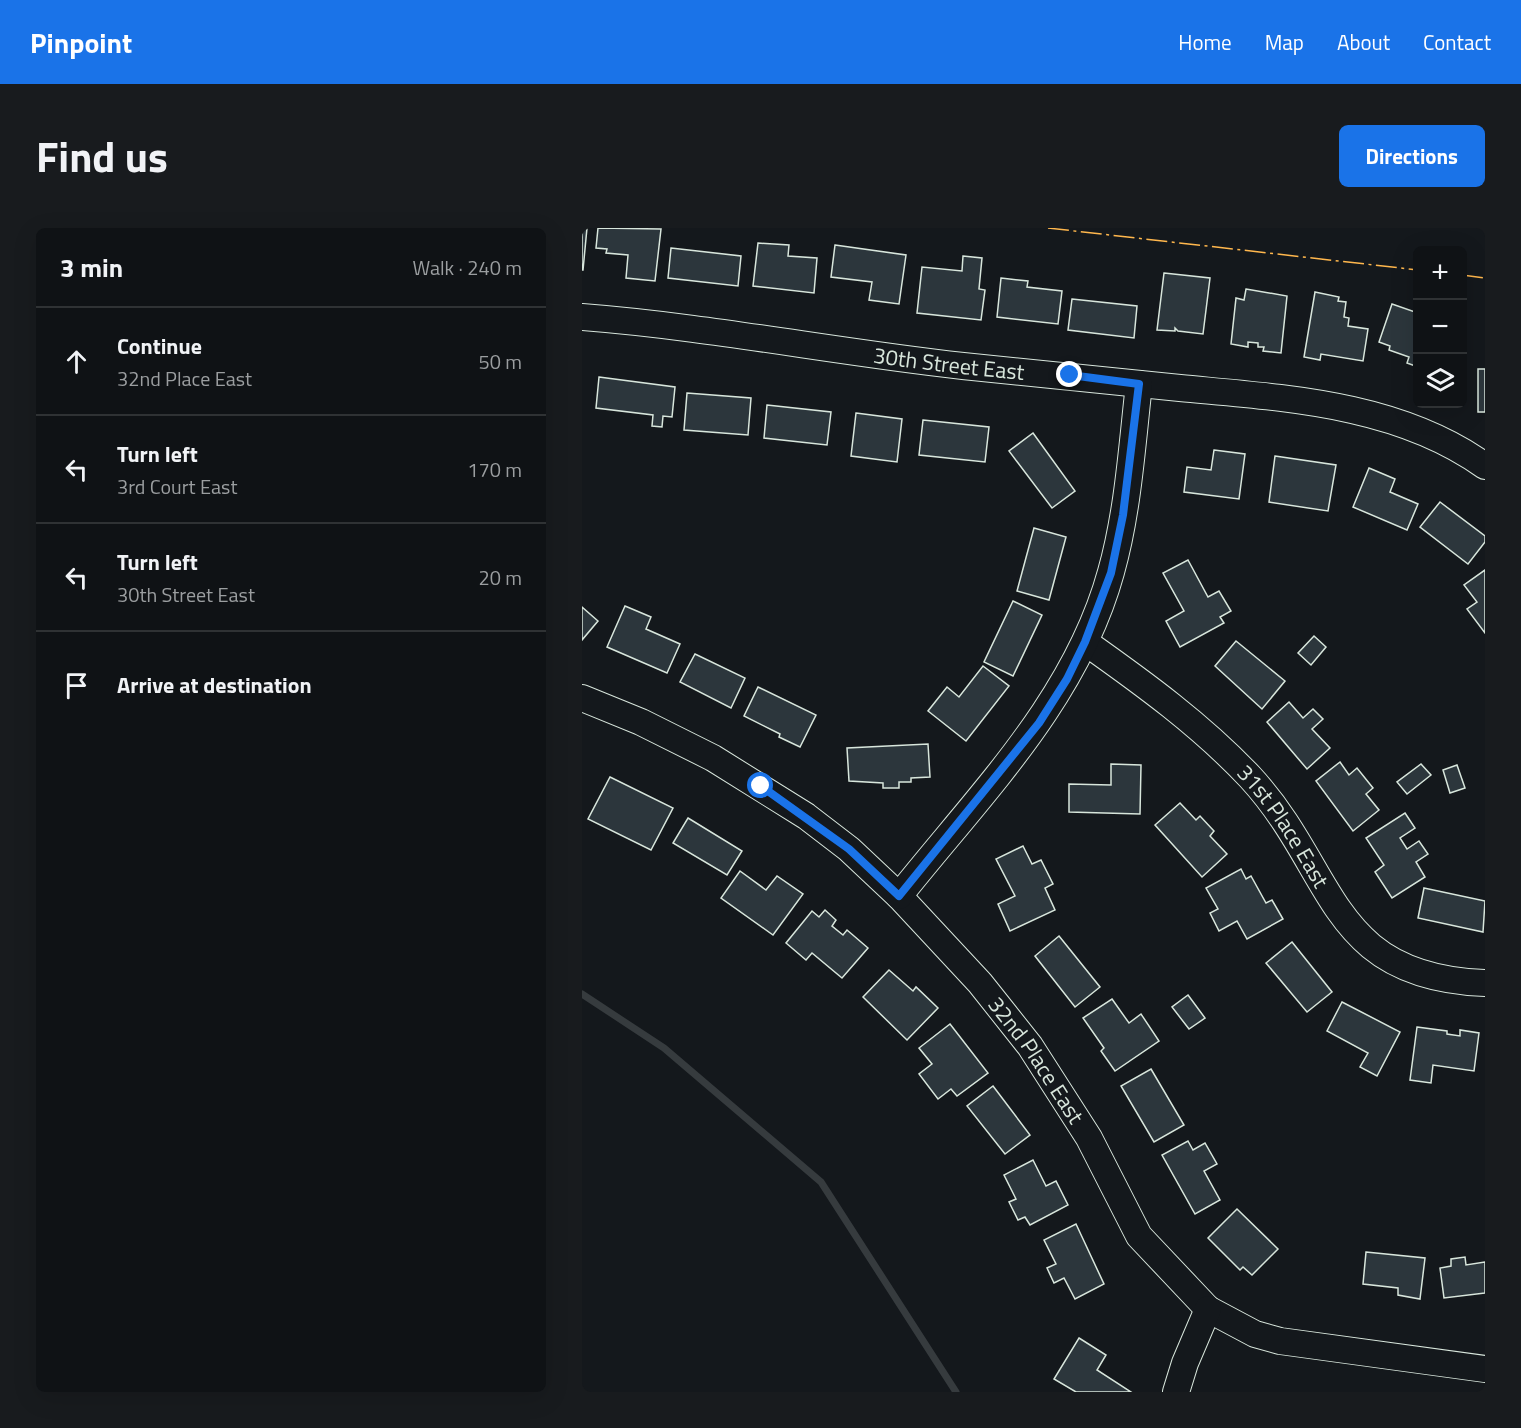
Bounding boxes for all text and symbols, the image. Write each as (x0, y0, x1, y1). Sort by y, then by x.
text: Pinpoint (30, 21, 132, 64)
text: Home (1178, 26, 1232, 58)
text: Map (1265, 26, 1304, 58)
text: About (1337, 26, 1390, 58)
text: Contact (1423, 26, 1491, 58)
text: Find us (36, 124, 168, 188)
button: Directions (1339, 125, 1485, 187)
map controls (1413, 246, 1467, 408)
button: + (1413, 246, 1467, 300)
text: 3 min (60, 248, 123, 287)
text: Walk · 240 m (413, 252, 522, 283)
button: − (1413, 300, 1467, 354)
text: Continue (117, 329, 202, 363)
street label: 30th Street East (871, 338, 1026, 389)
icon: ahead (60, 345, 93, 378)
text: 50 m (478, 346, 522, 377)
button: layers (1413, 354, 1467, 408)
route end (1056, 361, 1082, 387)
text: 32nd Place East (117, 363, 252, 394)
text: Turn left (117, 437, 198, 471)
icon: left (60, 453, 93, 486)
text: 170 m (467, 454, 522, 485)
text: 3rd Court East (117, 471, 237, 502)
text: Turn left (117, 545, 198, 579)
icon: left (60, 561, 93, 594)
text: 20 m (478, 562, 522, 593)
text: 30th Street East (117, 579, 255, 610)
text: Arrive at destination (117, 668, 312, 702)
icon: arrive (60, 669, 93, 702)
street label: 31st Place East (1229, 756, 1338, 894)
route start (747, 772, 773, 798)
street label: 32nd Place East (980, 989, 1093, 1131)

